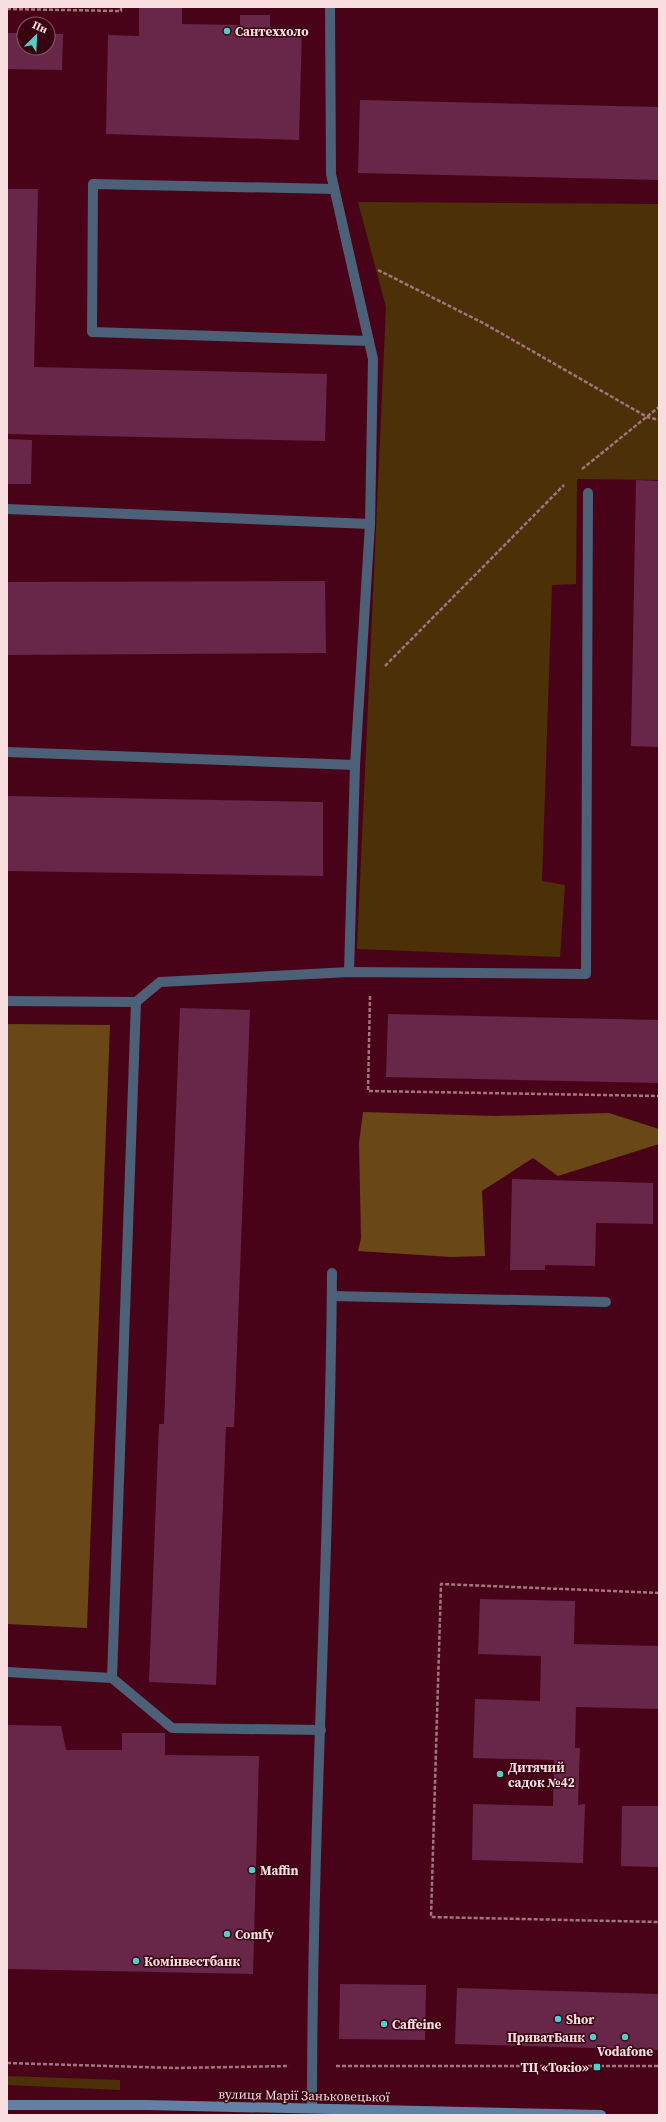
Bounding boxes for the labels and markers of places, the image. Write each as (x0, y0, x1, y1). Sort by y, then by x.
place label: Сантеххоло (235, 23, 309, 40)
marker: Сантеххоло (222, 26, 232, 36)
place label: Дитячий садок №42 (508, 1759, 575, 1791)
marker: Дитячий садок №42 (495, 1769, 505, 1779)
place label: Maffin (260, 1862, 299, 1879)
marker: Maffin (247, 1865, 257, 1875)
place label: Comfy (235, 1926, 274, 1943)
marker: Comfy (222, 1929, 232, 1939)
place label: Комінвестбанк (144, 1953, 240, 1970)
marker: Комінвестбанк (131, 1956, 141, 1966)
place label: Shor (566, 2011, 595, 2028)
marker: Shor (553, 2014, 563, 2024)
place label: Caffeine (392, 2016, 442, 2033)
marker: Caffeine (379, 2019, 389, 2029)
place label: ПриватБанк (507, 2029, 585, 2046)
marker: ПриватБанк (588, 2032, 598, 2042)
marker: Vodafone (620, 2032, 630, 2042)
place label: Vodafone (597, 2043, 653, 2060)
place label: ТЦ «Токіо» (520, 2059, 589, 2076)
marker: ТЦ «Токіо» (592, 2062, 602, 2072)

